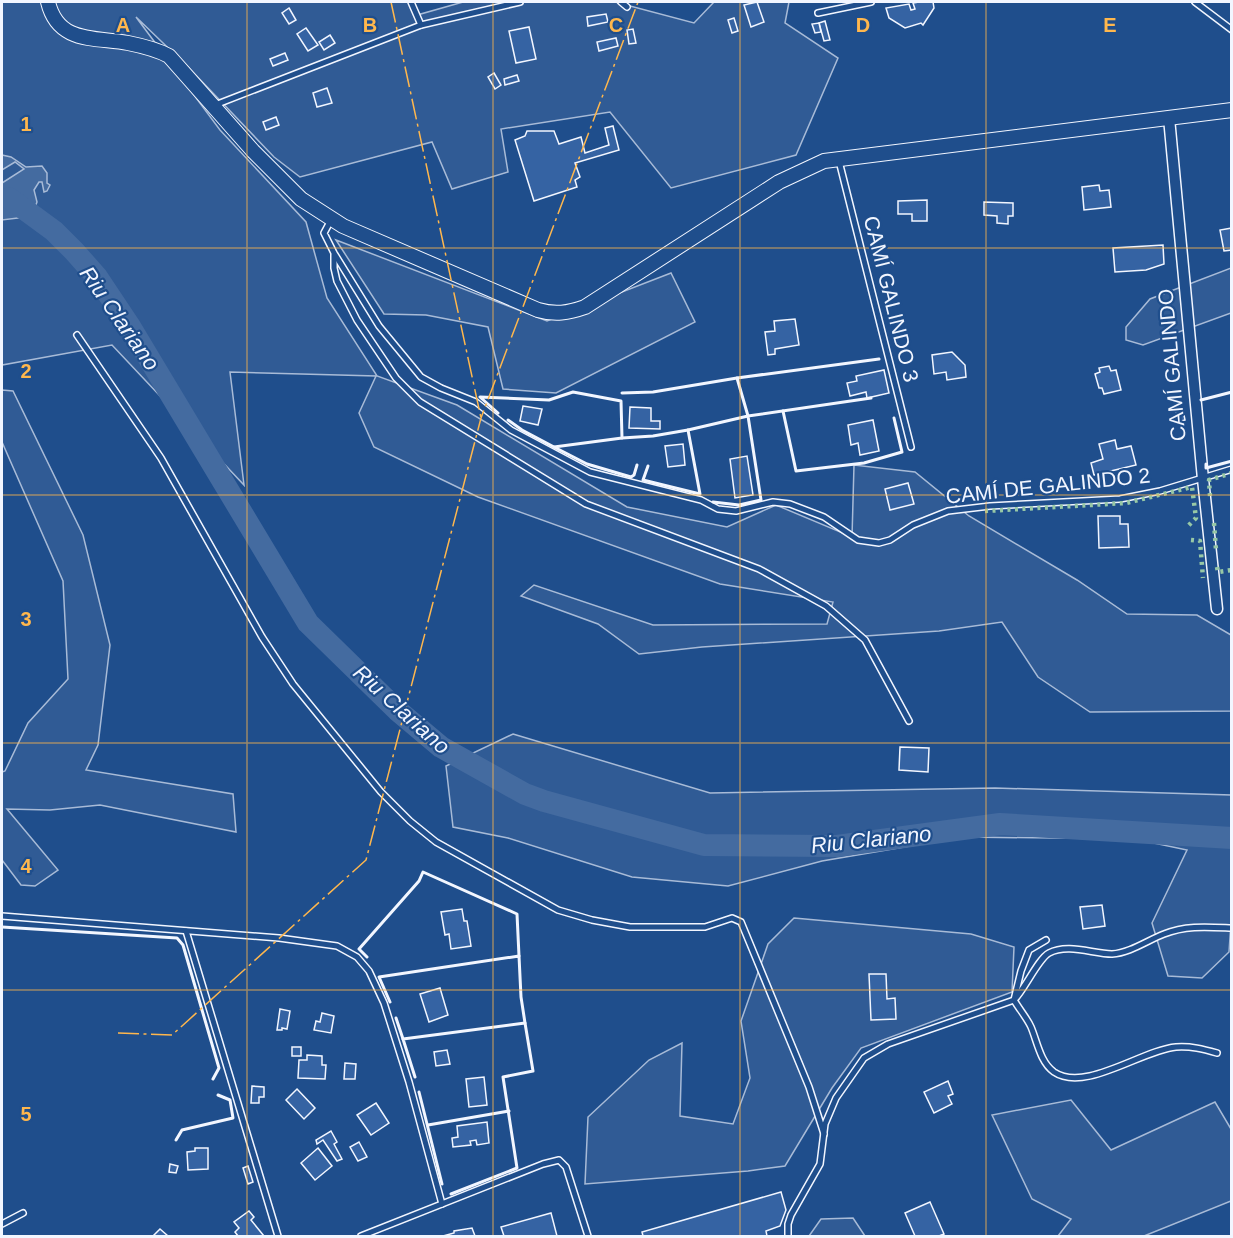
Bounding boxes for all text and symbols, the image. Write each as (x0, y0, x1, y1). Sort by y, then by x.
text: A (116, 14, 130, 36)
text: B (363, 14, 377, 36)
text: C (609, 14, 623, 36)
text: D (856, 14, 870, 36)
text: E (1103, 14, 1117, 36)
text: 1 (20, 113, 32, 135)
street label: CAMÍ GALINDO 3 (860, 213, 923, 384)
water label: Riu Clariano (75, 262, 165, 375)
street label: CAMÍ GALINDO (1153, 288, 1190, 442)
text: 2 (20, 360, 32, 382)
street label: CAMÍ DE GALINDO 2 (945, 463, 1151, 508)
text: 3 (20, 608, 32, 630)
water label: Riu Clariano (348, 660, 455, 759)
water label: Riu Clariano (810, 821, 933, 858)
text: 4 (20, 855, 32, 877)
text: 5 (20, 1103, 32, 1125)

